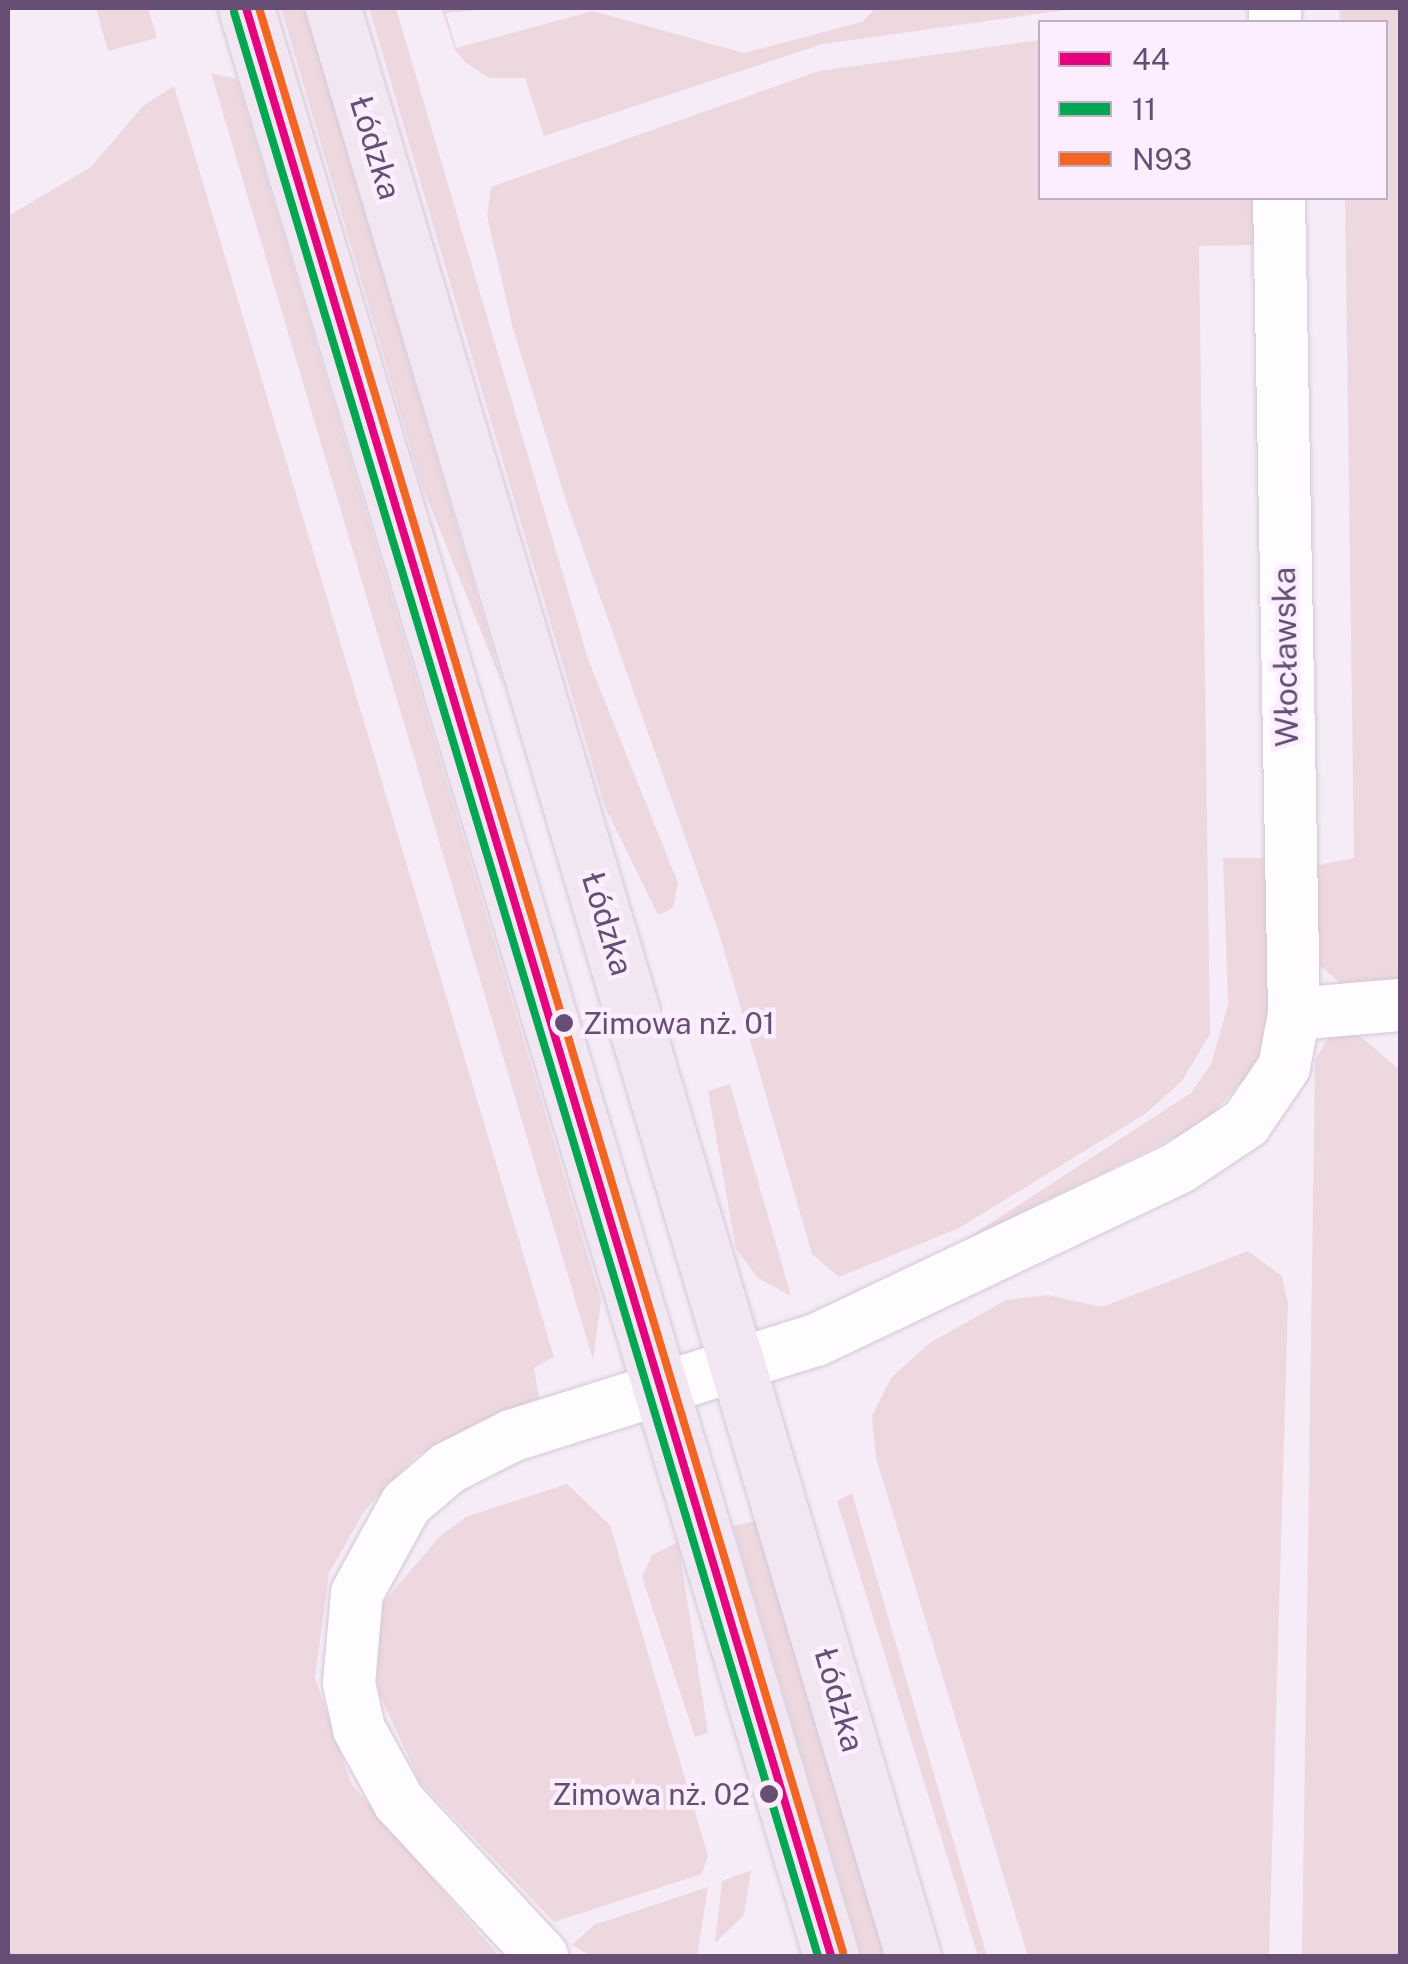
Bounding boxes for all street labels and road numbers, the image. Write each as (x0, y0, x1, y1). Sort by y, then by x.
street label: Łódzka (341, 92, 409, 204)
street label: Włocławska (1265, 567, 1307, 747)
street label: Łódzka (573, 868, 641, 980)
street label: Łódzka (806, 1644, 872, 1756)

